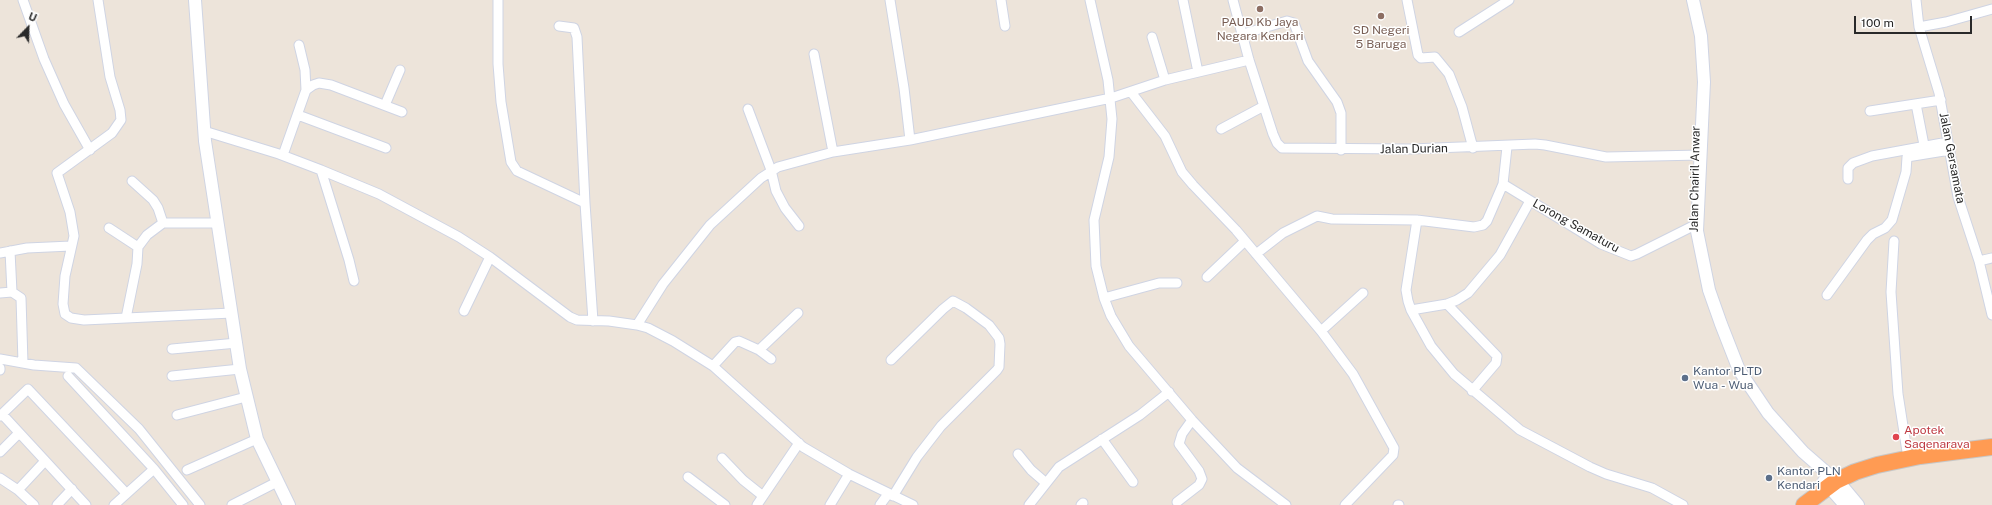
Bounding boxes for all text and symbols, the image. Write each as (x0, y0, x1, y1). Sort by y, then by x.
marker: PAUD Kb Jaya Negara Kendari (1255, 4, 1265, 14)
north arrow (8, 8, 48, 48)
scale bar (1856, 8, 1974, 34)
text: U (27, 10, 39, 24)
marker: SD Negeri 5 Baruga (1376, 11, 1386, 21)
place label: PAUD Kb Jaya Negara Kendari (1217, 15, 1303, 43)
text: 100 m (1861, 16, 1894, 30)
place label: SD Negeri 5 Baruga (1353, 23, 1409, 51)
street label: Jalan Gersamata (1936, 111, 1968, 205)
street label: Jalan Chairil Anwar (1687, 126, 1703, 232)
street label: Jalan Durian (1380, 141, 1448, 157)
street label: Lorong Samaturu (1530, 196, 1622, 256)
place label: Kantor PLTD Wua - Wua (1693, 364, 1762, 392)
marker: Kantor PLTD Wua - Wua (1680, 373, 1690, 383)
place label: Apotek Saqenarava (1904, 423, 1970, 451)
marker: Apotek Saqenarava (1891, 432, 1901, 442)
place label: Kantor PLN Kendari (1777, 464, 1841, 492)
marker: Kantor PLN Kendari (1764, 473, 1774, 483)

